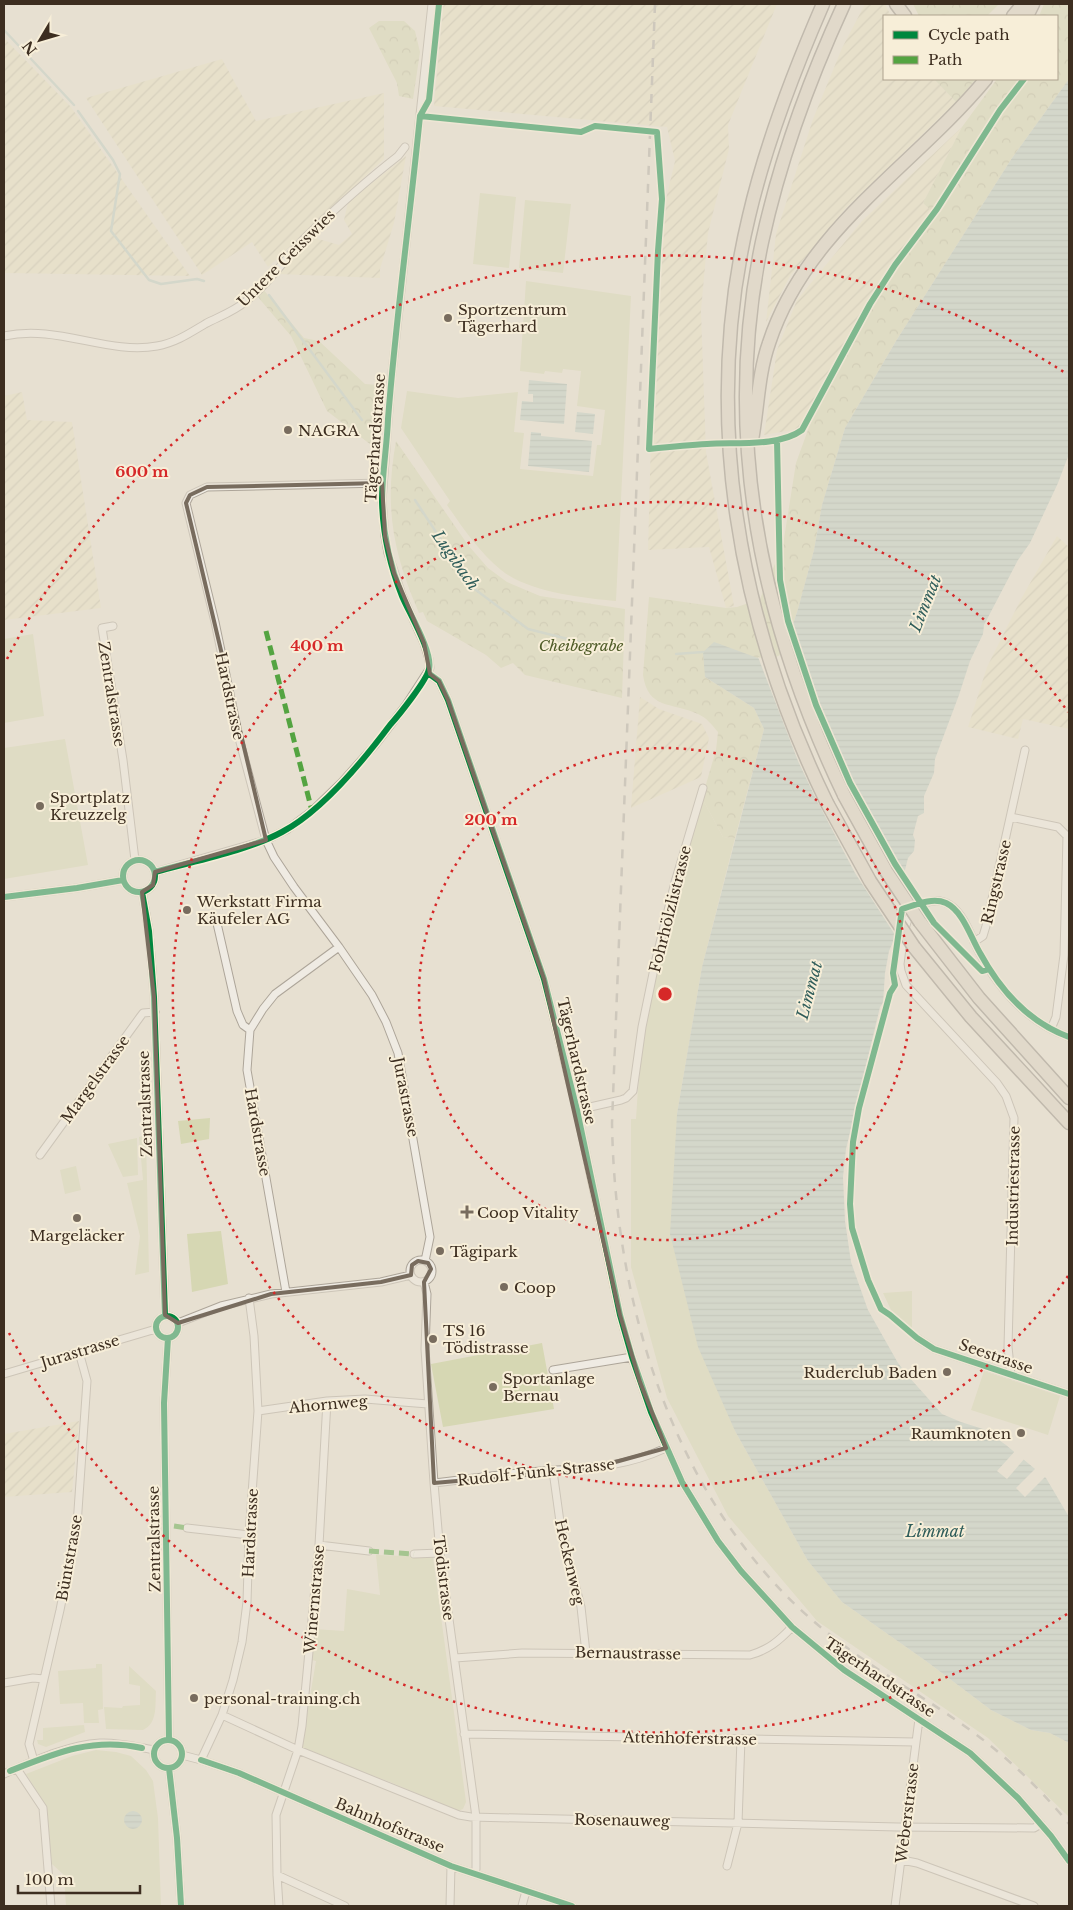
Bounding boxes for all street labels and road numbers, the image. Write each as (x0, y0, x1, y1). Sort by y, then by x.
street label: Untere Geisswies (233, 205, 339, 311)
street label: Tägerhardstrasse (361, 373, 389, 503)
street label: Zentralstrasse (94, 640, 130, 748)
street label: Hardstrasse (211, 650, 249, 742)
street label: Ringstrasse (977, 838, 1015, 926)
street label: Fohrhölzlistrasse (645, 844, 695, 974)
street label: Tägerhardstrasse (553, 996, 601, 1126)
street label: Margelstrasse (57, 1031, 133, 1127)
street label: Zentralstrasse (134, 1050, 156, 1158)
street label: Jurastrasse (389, 1053, 423, 1139)
street label: Hardstrasse (241, 1086, 275, 1178)
street label: Industriestrasse (1002, 1126, 1024, 1246)
street label: Jurastrasse (36, 1330, 122, 1373)
street label: Seestrasse (956, 1334, 1036, 1378)
street label: Ahornweg (287, 1391, 369, 1417)
street label: Rudolf-Funk-Strasse (456, 1454, 616, 1490)
street label: Zentralstrasse (144, 1486, 164, 1592)
street label: Hardstrasse (238, 1488, 262, 1578)
street label: Büntstrasse (52, 1513, 86, 1603)
street label: Heckenweg (551, 1517, 589, 1608)
street label: Tödistrasse (429, 1534, 459, 1622)
street label: Winernstrasse (300, 1544, 328, 1655)
street label: Tägerhardstrasse (821, 1633, 939, 1721)
street label: Bernaustrasse (575, 1643, 681, 1663)
street label: Attenhoferstrasse (622, 1727, 757, 1749)
street label: Weberstrasse (891, 1762, 923, 1865)
street label: Bahnhofstrasse (332, 1793, 448, 1857)
street label: Rosenauweg (574, 1810, 671, 1830)

